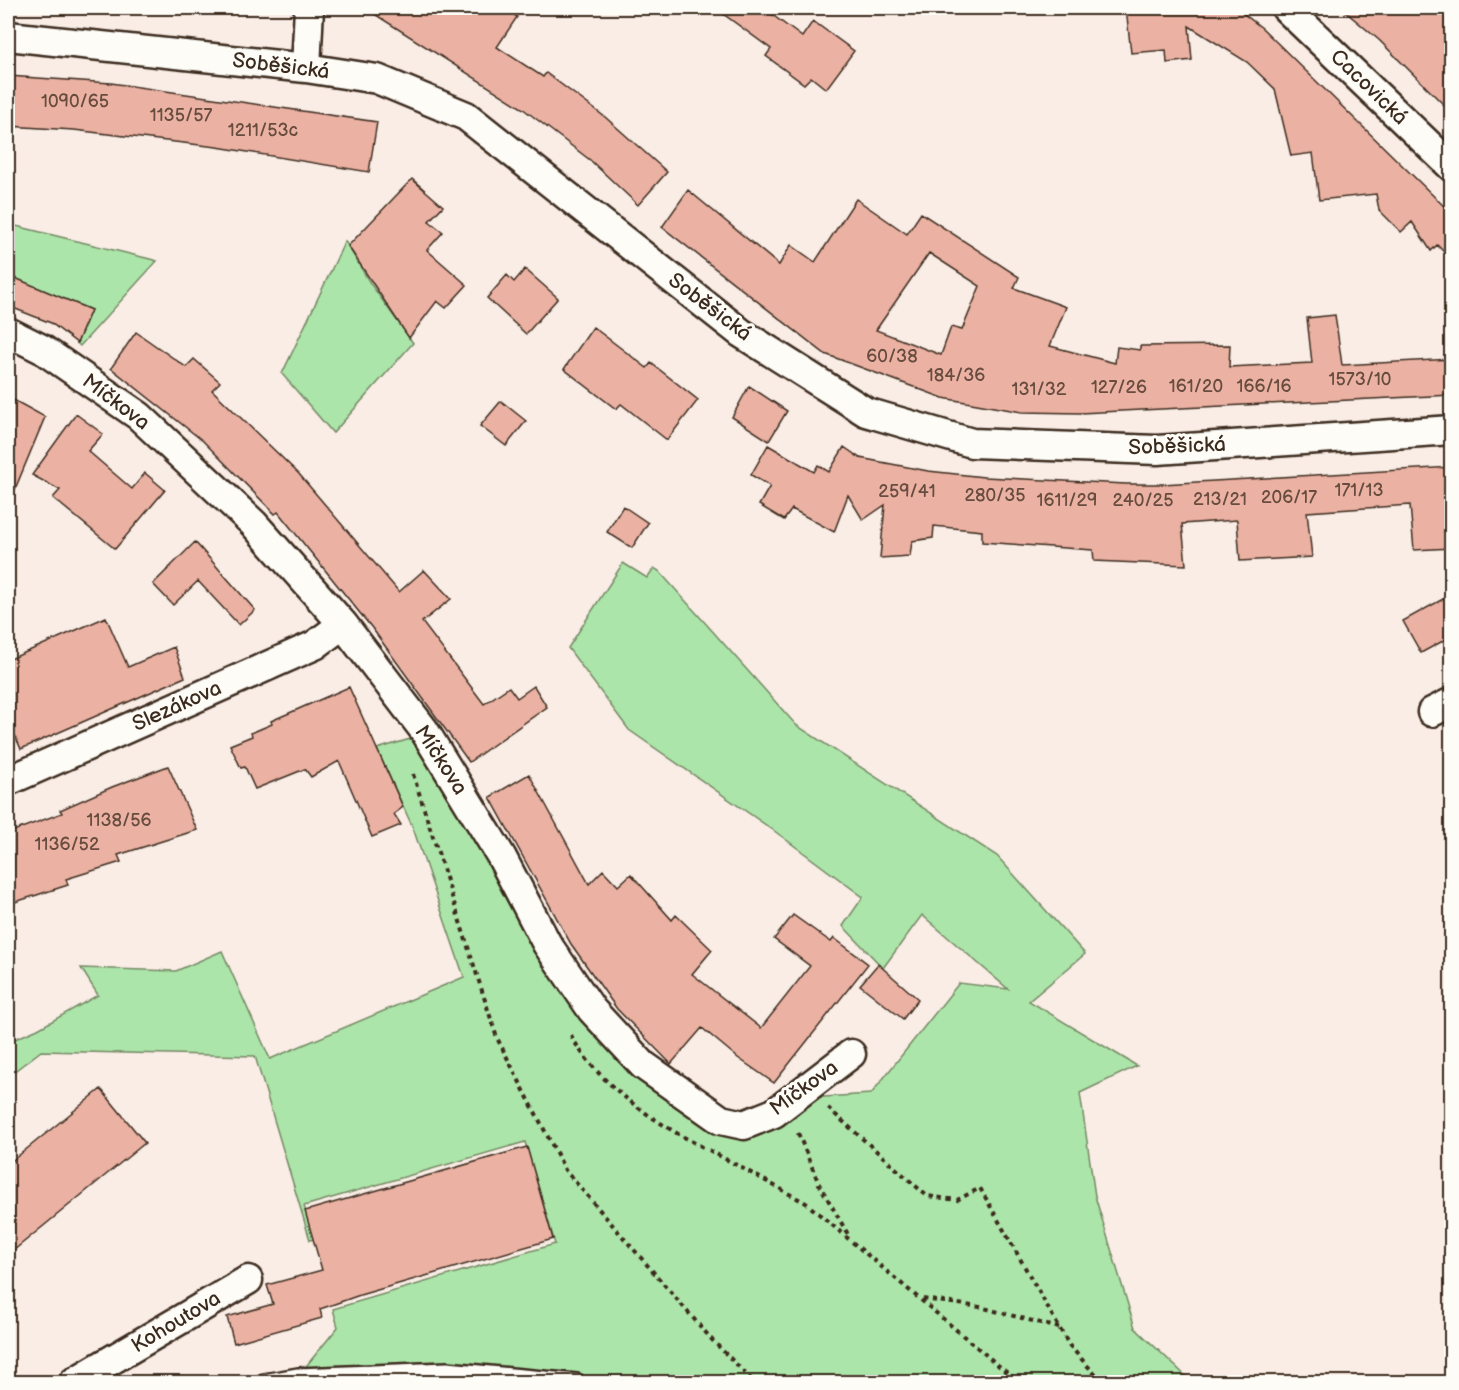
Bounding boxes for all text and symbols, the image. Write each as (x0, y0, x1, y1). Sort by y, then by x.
street label: Cacovická (1325, 44, 1413, 130)
street label: Soběšická (231, 48, 331, 84)
house number: 1090/65 (41, 91, 109, 112)
house number: 1135/57 (150, 105, 212, 126)
house number: 1211/53c (228, 120, 298, 141)
street label: Soběšická (663, 268, 757, 346)
house number: 60/38 (866, 346, 918, 367)
house number: 184/36 (927, 365, 985, 386)
street label: Míčkova (77, 369, 155, 435)
house number: 1573/10 (1329, 369, 1391, 390)
house number: 161/20 (1169, 376, 1223, 397)
house number: 166/16 (1236, 376, 1292, 397)
house number: 127/26 (1091, 377, 1147, 398)
house number: 131/32 (1012, 379, 1067, 400)
street label: Soběšická (1128, 432, 1226, 460)
house number: 171/13 (1335, 480, 1383, 501)
house number: 259/41 (878, 481, 936, 502)
house number: 280/35 (964, 485, 1026, 506)
house number: 206/17 (1261, 487, 1317, 508)
house number: 213/21 (1193, 489, 1247, 510)
house number: 1611/29 (1036, 490, 1098, 511)
house number: 240/25 (1113, 490, 1173, 511)
street label: Slezákova (129, 675, 225, 737)
street label: Míčkova (409, 721, 473, 799)
house number: 1138/56 (87, 810, 151, 831)
house number: 1136/52 (34, 834, 100, 855)
street label: Míčkova (765, 1055, 843, 1121)
street label: Kohoutova (127, 1286, 225, 1358)

